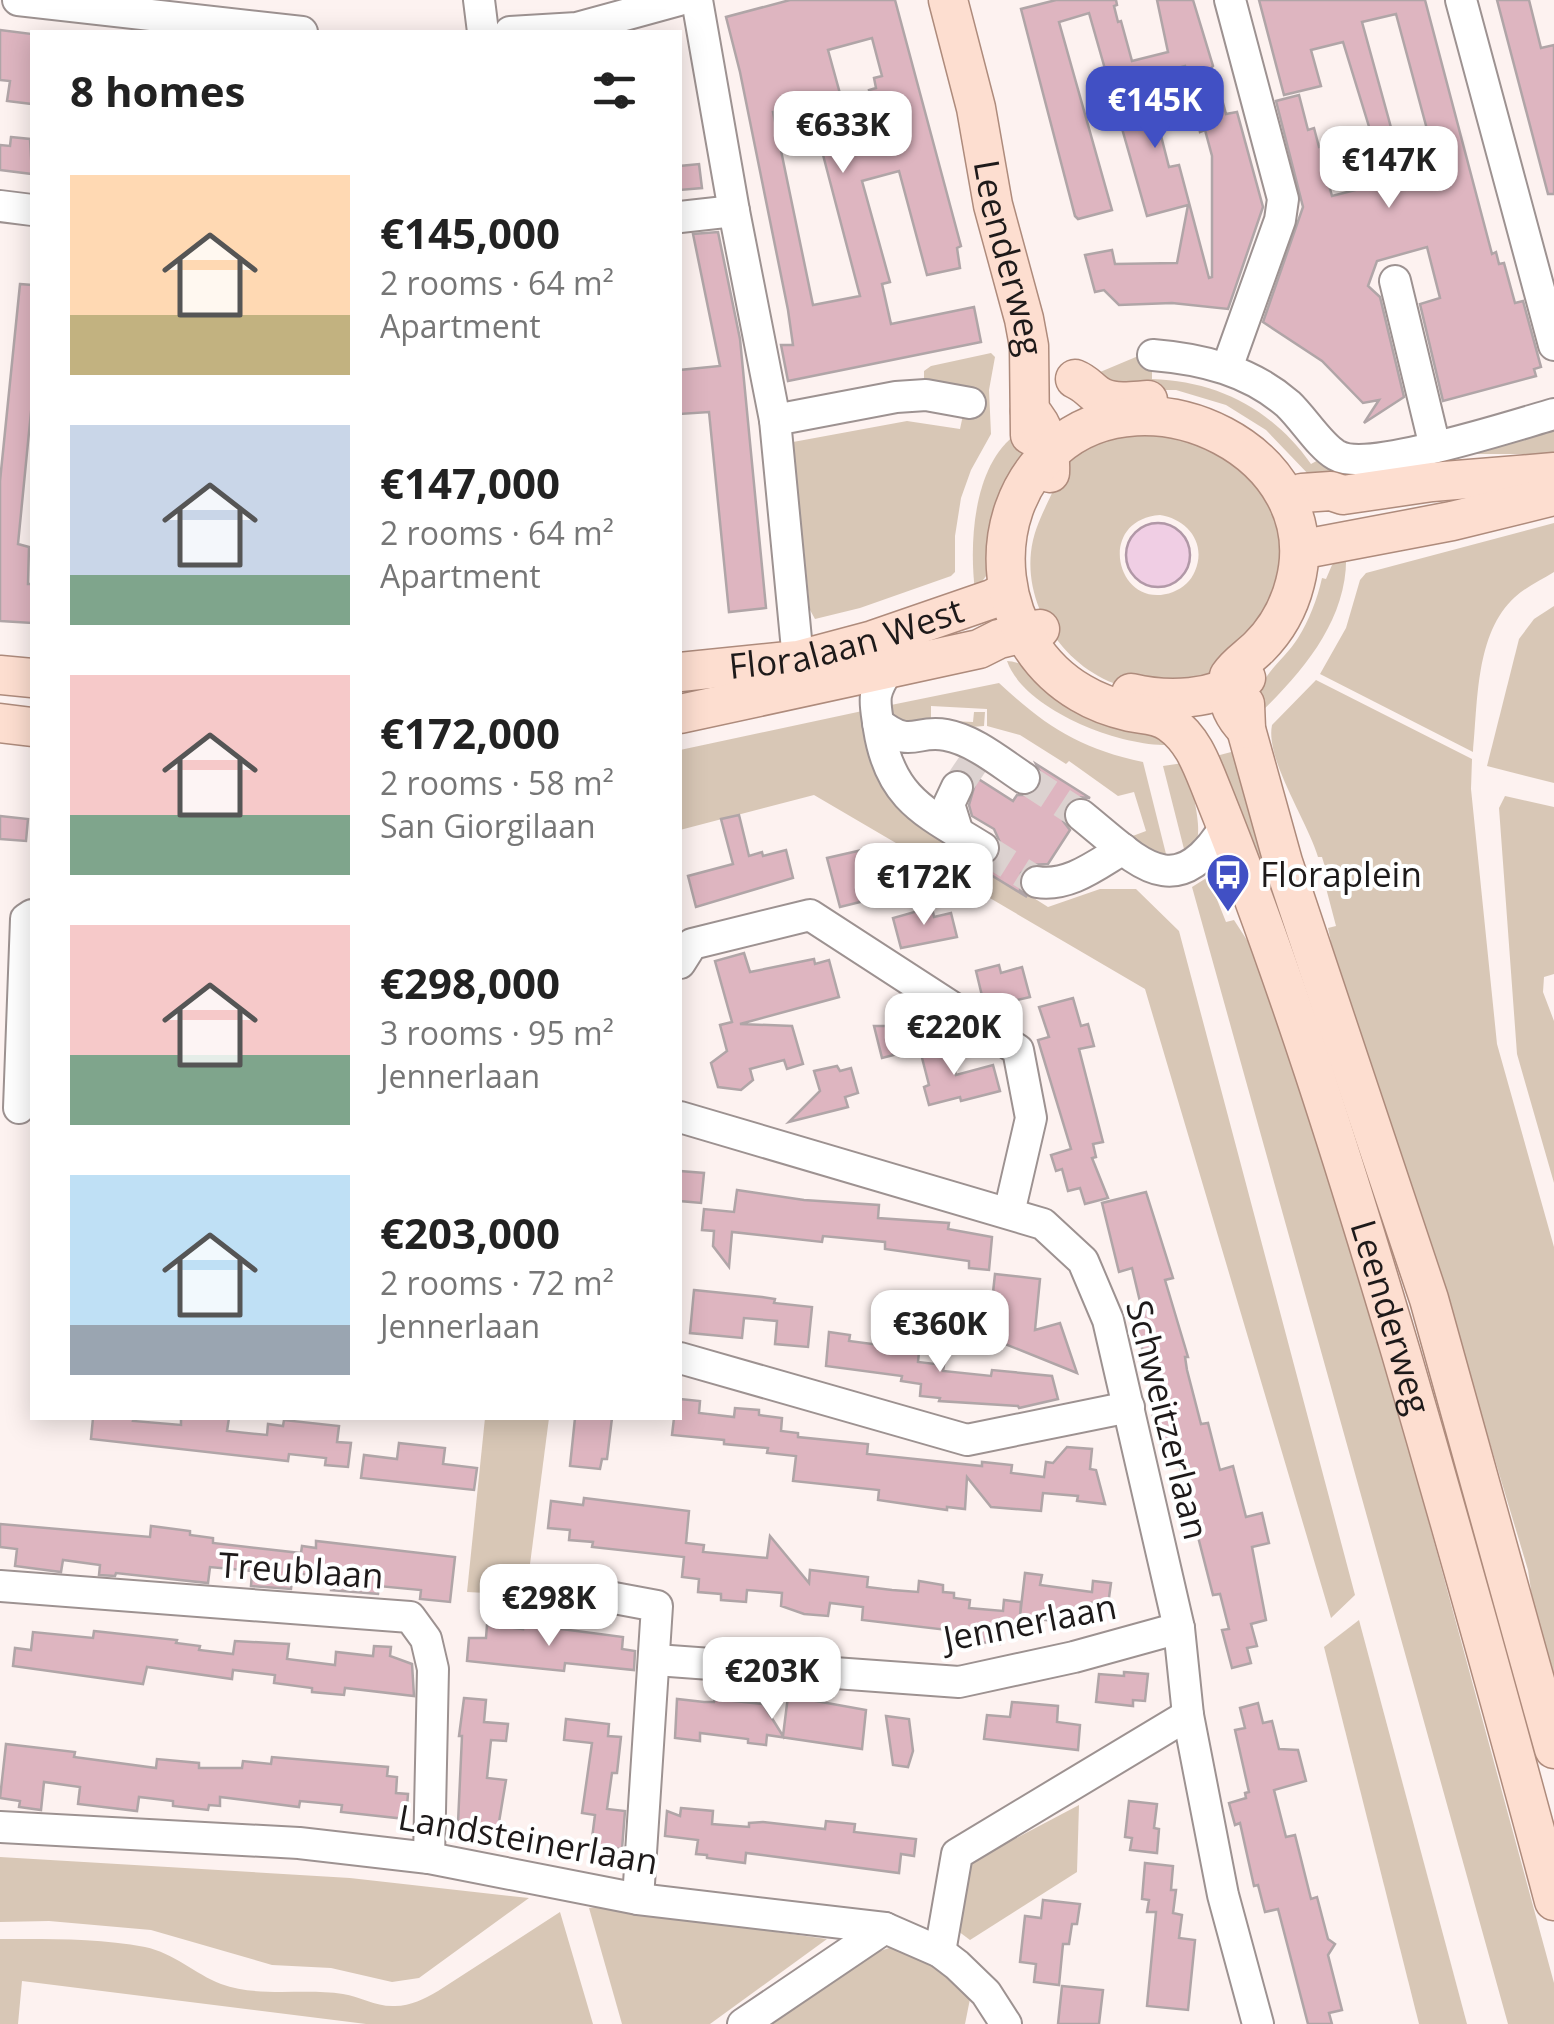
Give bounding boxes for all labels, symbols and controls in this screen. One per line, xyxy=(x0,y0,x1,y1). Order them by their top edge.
text: 8 homes xyxy=(70,62,245,119)
icon: filters xyxy=(587,63,642,118)
pin: €145K xyxy=(1085,66,1225,151)
text: €145K xyxy=(1108,77,1202,120)
pin: €633K xyxy=(773,91,913,176)
text: €633K xyxy=(796,102,890,145)
pin: €147K xyxy=(1319,126,1459,211)
text: €147K xyxy=(1342,137,1436,180)
street label: Leenderweg xyxy=(964,156,1055,359)
text: €145,000 xyxy=(380,204,560,261)
icon: home xyxy=(150,215,270,335)
text: 2 rooms · 64 m² xyxy=(380,261,614,304)
text: Apartment xyxy=(380,304,541,347)
text: €147,000 xyxy=(380,454,560,511)
icon: home xyxy=(150,465,270,585)
text: 2 rooms · 64 m² xyxy=(380,511,614,554)
text: Apartment xyxy=(380,554,541,597)
street label: Floralaan West xyxy=(727,586,969,689)
text: €172,000 xyxy=(380,704,560,761)
icon: home xyxy=(150,715,270,835)
text: 2 rooms · 58 m² xyxy=(380,761,614,804)
text: San Giorgilaan xyxy=(380,804,596,847)
pin: €172K xyxy=(854,843,994,928)
place label: Floraplein xyxy=(1260,850,1422,897)
bus stop icon: Floraplein xyxy=(1205,852,1251,913)
text: €172K xyxy=(877,854,971,897)
text: €298,000 xyxy=(380,954,560,1011)
icon: home xyxy=(150,965,270,1085)
pin: €220K xyxy=(884,993,1024,1078)
text: €220K xyxy=(907,1004,1001,1047)
text: 3 rooms · 95 m² xyxy=(380,1011,614,1054)
text: Jennerlaan xyxy=(380,1054,540,1097)
text: €203,000 xyxy=(380,1204,560,1261)
street label: Leenderweg xyxy=(1340,1214,1442,1419)
icon: home xyxy=(150,1215,270,1335)
text: 2 rooms · 72 m² xyxy=(380,1261,614,1304)
pin: €360K xyxy=(870,1290,1010,1375)
street label: Schweitzerlaan xyxy=(1116,1295,1221,1544)
text: €360K xyxy=(893,1301,987,1344)
text: Jennerlaan xyxy=(380,1304,540,1347)
street label: Treublaan xyxy=(217,1540,385,1599)
pin: €298K xyxy=(479,1564,619,1649)
text: €298K xyxy=(502,1575,596,1618)
street label: Jennerlaan xyxy=(936,1582,1120,1662)
pin: €203K xyxy=(702,1637,842,1722)
text: €203K xyxy=(725,1648,819,1691)
street label: Landsteinerlaan xyxy=(395,1793,662,1884)

